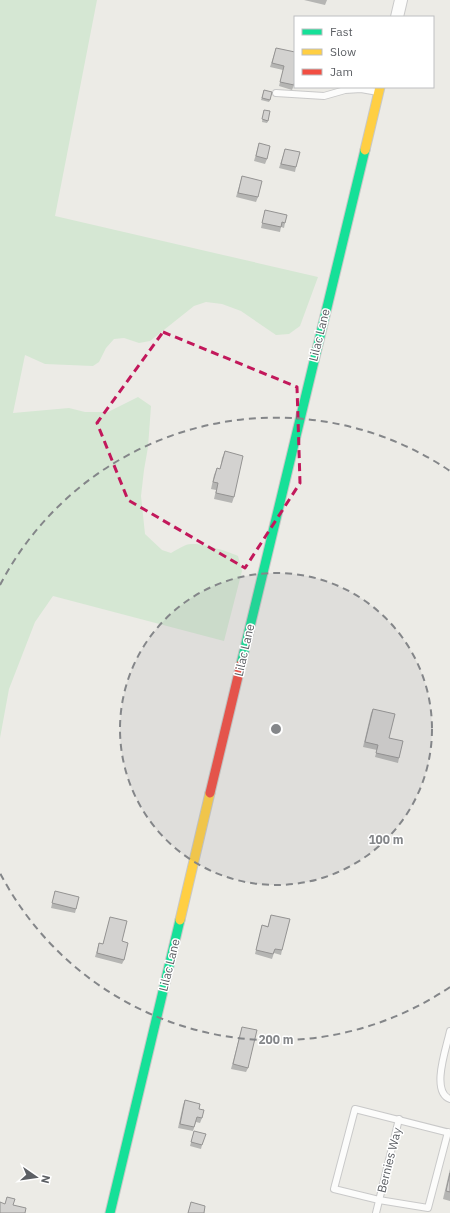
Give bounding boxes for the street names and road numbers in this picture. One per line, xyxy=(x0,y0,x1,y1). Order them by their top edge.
street label: Lilac Lane xyxy=(305,307,333,363)
street label: Lilac Lane xyxy=(231,622,257,678)
street label: Lilac Lane xyxy=(155,937,183,993)
street label: Bernies Way xyxy=(374,1126,404,1194)

